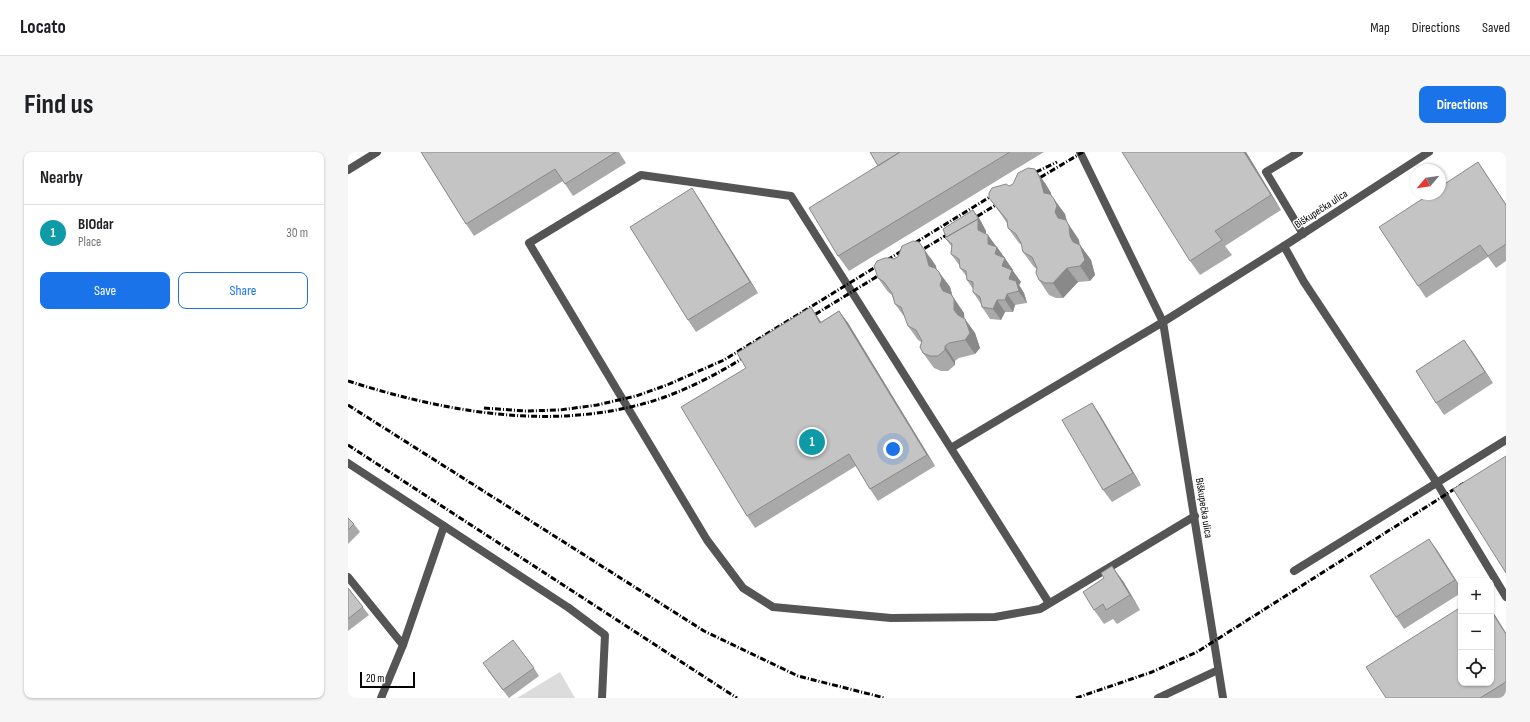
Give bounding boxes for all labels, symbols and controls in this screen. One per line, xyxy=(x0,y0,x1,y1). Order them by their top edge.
text: Locato xyxy=(20,16,66,39)
text: Map xyxy=(1370,19,1390,36)
text: Directions xyxy=(1412,19,1460,36)
text: Saved xyxy=(1482,19,1510,36)
button: Directions xyxy=(1419,86,1506,123)
text: Find us xyxy=(24,88,93,121)
north arrow xyxy=(1410,164,1446,200)
text: Nearby xyxy=(40,168,83,188)
street label: Biškupečka ulica xyxy=(1292,187,1350,231)
text: BIOdar xyxy=(78,215,114,234)
text: 1 xyxy=(50,225,56,241)
text: 30 m xyxy=(286,225,308,241)
text: Place xyxy=(78,234,101,250)
button: Save xyxy=(40,272,170,309)
button: Share xyxy=(178,272,308,309)
pin: 1 xyxy=(799,427,825,457)
your location xyxy=(883,439,903,459)
street label: Biškupečka ulica xyxy=(1193,477,1215,539)
map controls xyxy=(1458,578,1494,686)
button: + xyxy=(1458,578,1494,614)
button: − xyxy=(1458,614,1494,650)
button: locate xyxy=(1458,650,1494,686)
scale bar xyxy=(360,670,415,689)
text: 20 m xyxy=(366,672,384,685)

